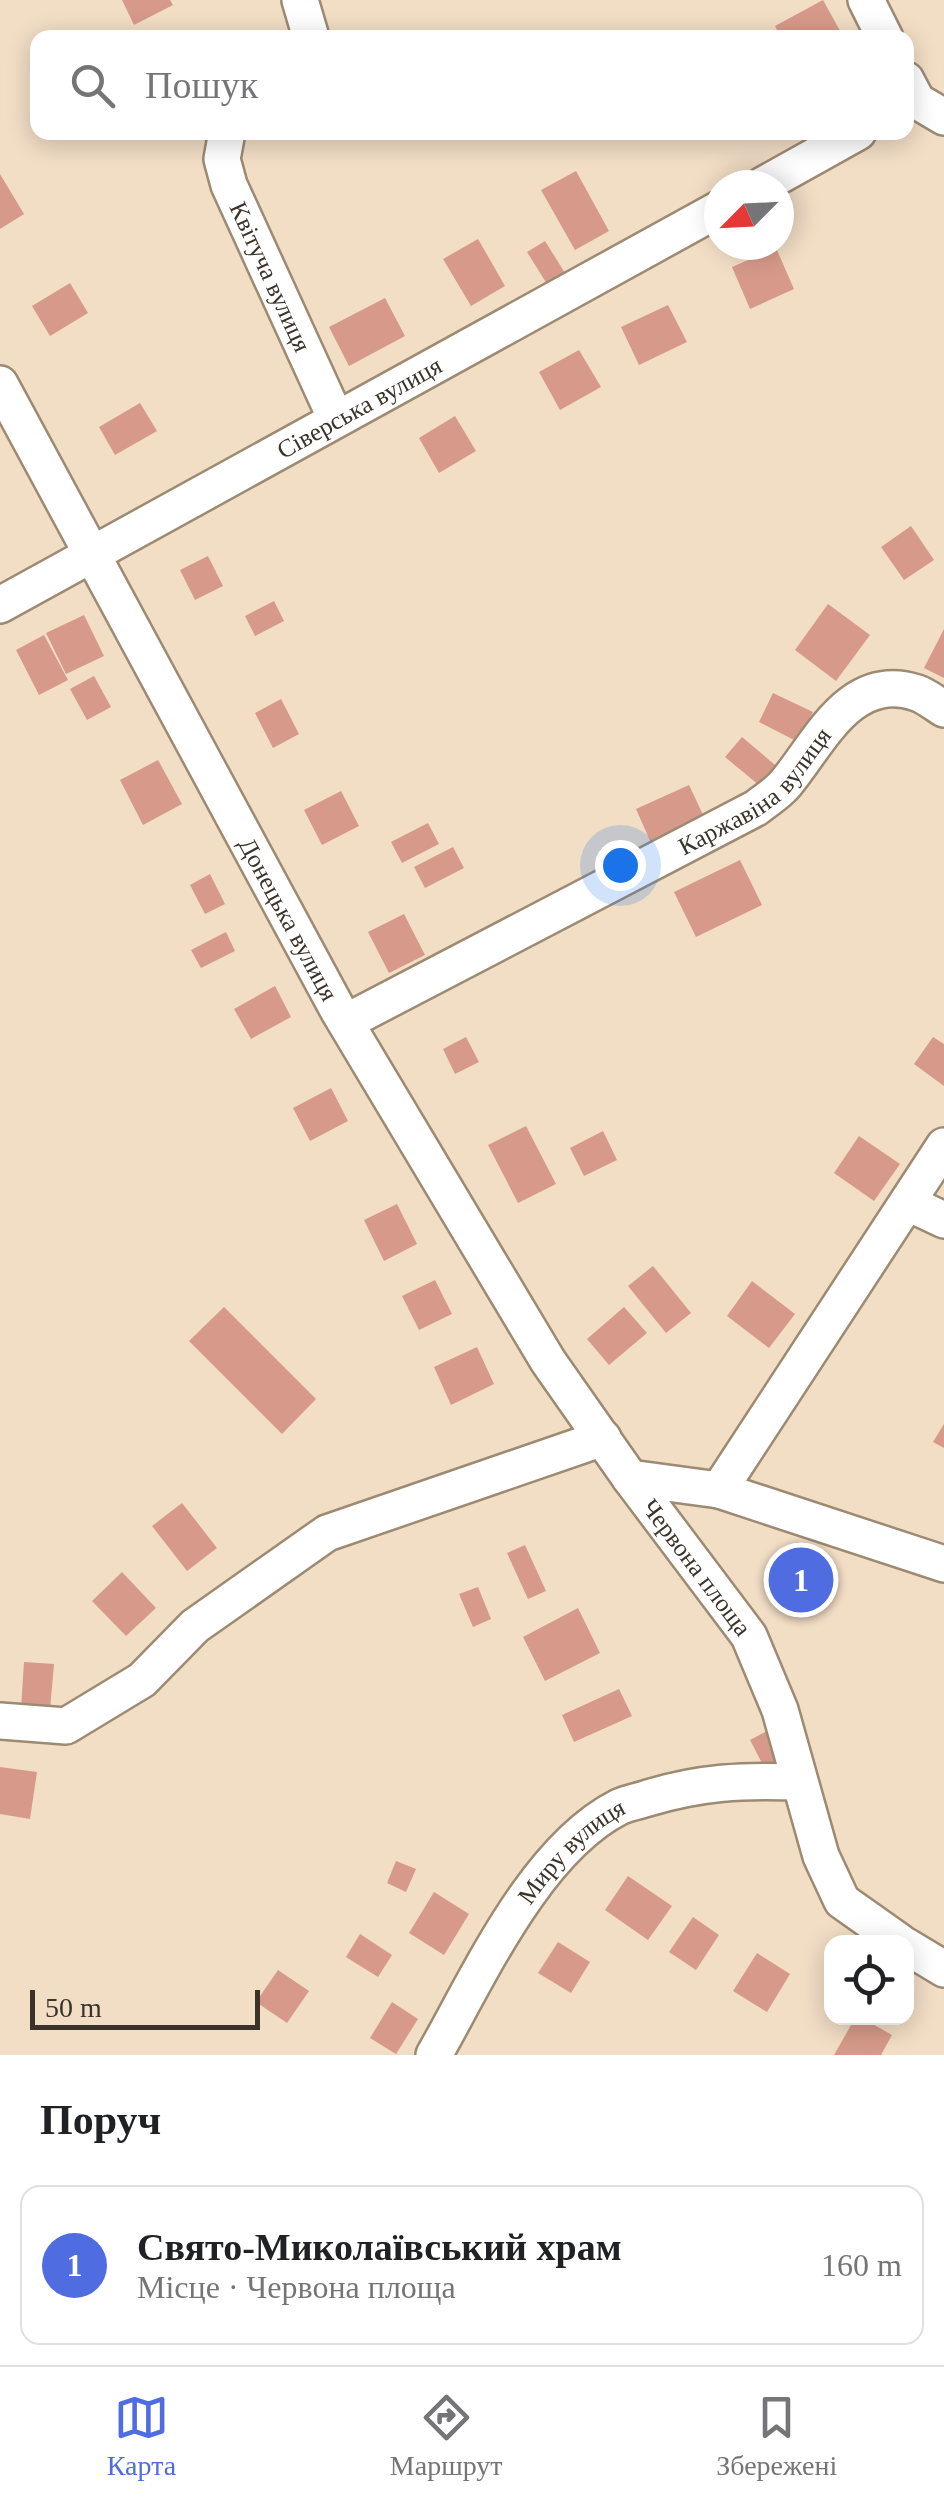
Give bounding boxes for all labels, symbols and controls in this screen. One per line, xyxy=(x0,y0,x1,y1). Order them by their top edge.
search box xyxy=(30,30,914,140)
icon: search xyxy=(65,58,120,113)
text: Пошук xyxy=(145,64,258,106)
north arrow xyxy=(704,170,794,260)
street label: Квітуча вулиця xyxy=(225,197,317,356)
street label: Сіверська вулиця xyxy=(272,351,447,463)
street label: Каржавіна вулиця xyxy=(674,721,836,860)
street label: Донецька вулиця xyxy=(234,833,344,1006)
your location xyxy=(595,840,646,891)
street label: Червона площа xyxy=(637,1494,757,1641)
pin: 1 xyxy=(768,1542,834,1618)
street label: Миру вулиця xyxy=(512,1793,629,1909)
map controls xyxy=(824,1935,914,2025)
button: locate xyxy=(824,1935,914,2025)
scale bar xyxy=(30,1985,260,2030)
text: 50 m xyxy=(45,1992,102,2023)
text: Поруч xyxy=(40,2097,161,2143)
text: Свято-Миколаївський храм xyxy=(137,2226,622,2268)
text: 1 xyxy=(67,2247,83,2283)
text: 160 m xyxy=(821,2247,902,2283)
text: Місце · Червона площа xyxy=(137,2269,456,2305)
tab: Карта xyxy=(107,2390,176,2482)
tab: Маршрут xyxy=(390,2390,503,2482)
tab: Збережені xyxy=(716,2390,837,2482)

